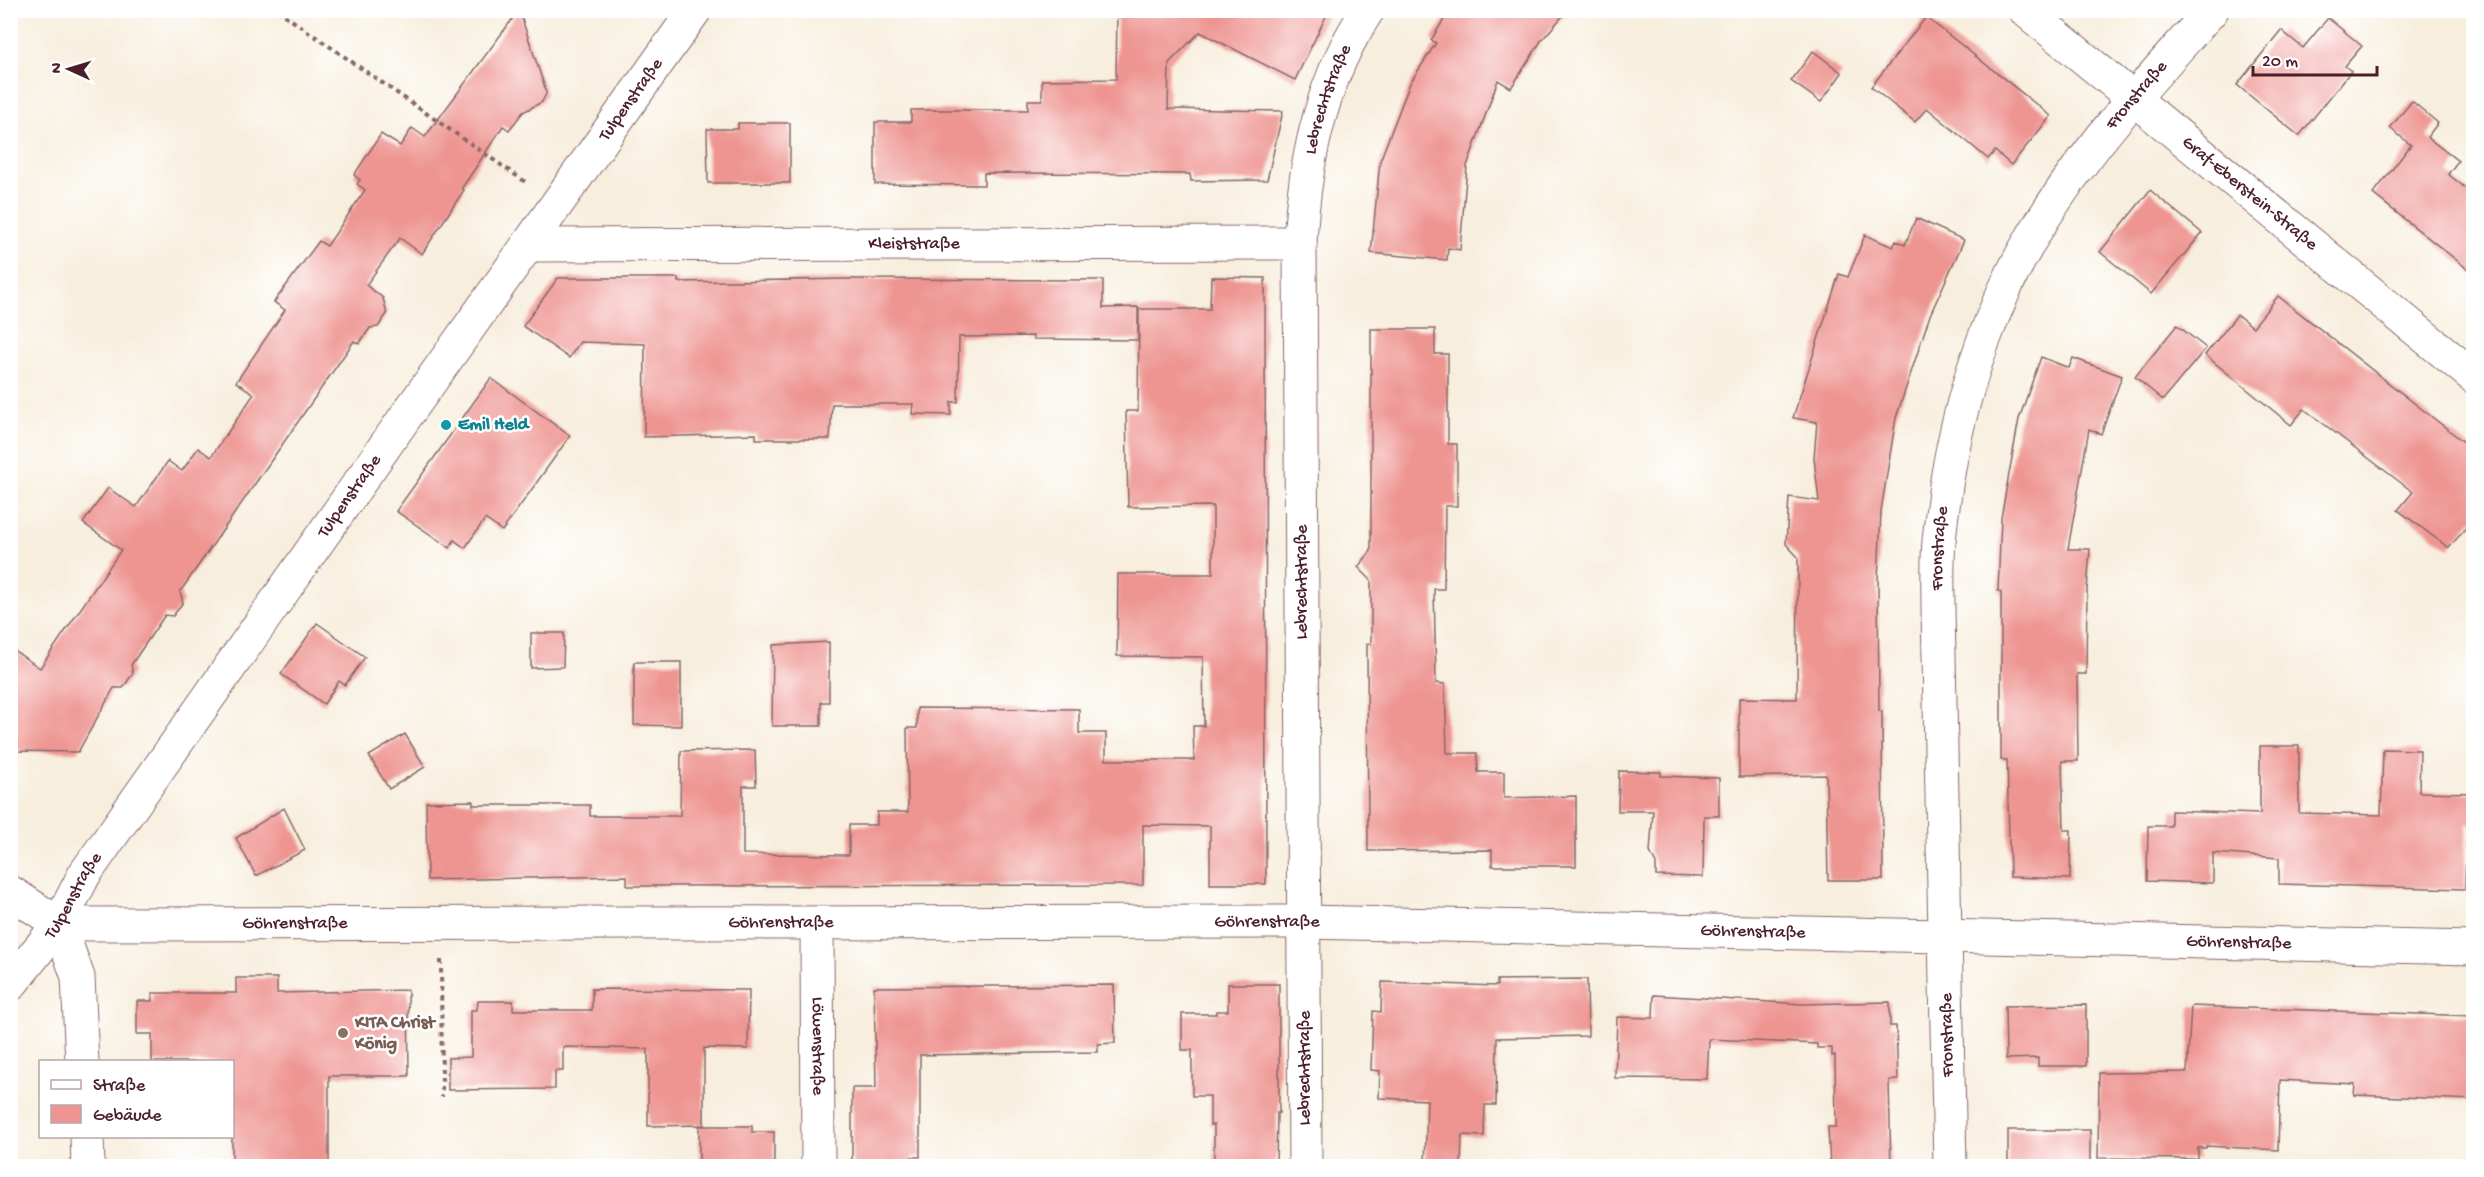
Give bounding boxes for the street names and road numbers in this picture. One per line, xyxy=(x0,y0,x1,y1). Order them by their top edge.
street label: Lebrechtstraße xyxy=(1300,40,1357,156)
street label: Tulpenstraße xyxy=(594,54,668,146)
street label: Fronstraße xyxy=(2101,56,2173,135)
street label: Graf-Eberstein-Straße xyxy=(2177,132,2322,256)
street label: Kleiststraße xyxy=(868,233,961,255)
street label: Tulpenstraße xyxy=(313,450,387,543)
street label: Fronstraße xyxy=(1927,504,1953,591)
street label: Lebrechtstraße xyxy=(1292,524,1313,639)
street label: Tulpenstraße xyxy=(40,848,107,944)
street label: Göhrenstraße xyxy=(1214,911,1321,933)
street label: Göhrenstraße xyxy=(728,912,834,933)
street label: Göhrenstraße xyxy=(242,913,348,934)
street label: Göhrenstraße xyxy=(1700,920,1806,944)
street label: Göhrenstraße xyxy=(2186,931,2292,954)
street label: Fronstraße xyxy=(1937,992,1959,1078)
street label: Löwenstraße xyxy=(807,997,828,1096)
street label: Lebrechtstraße xyxy=(1295,1010,1316,1125)

